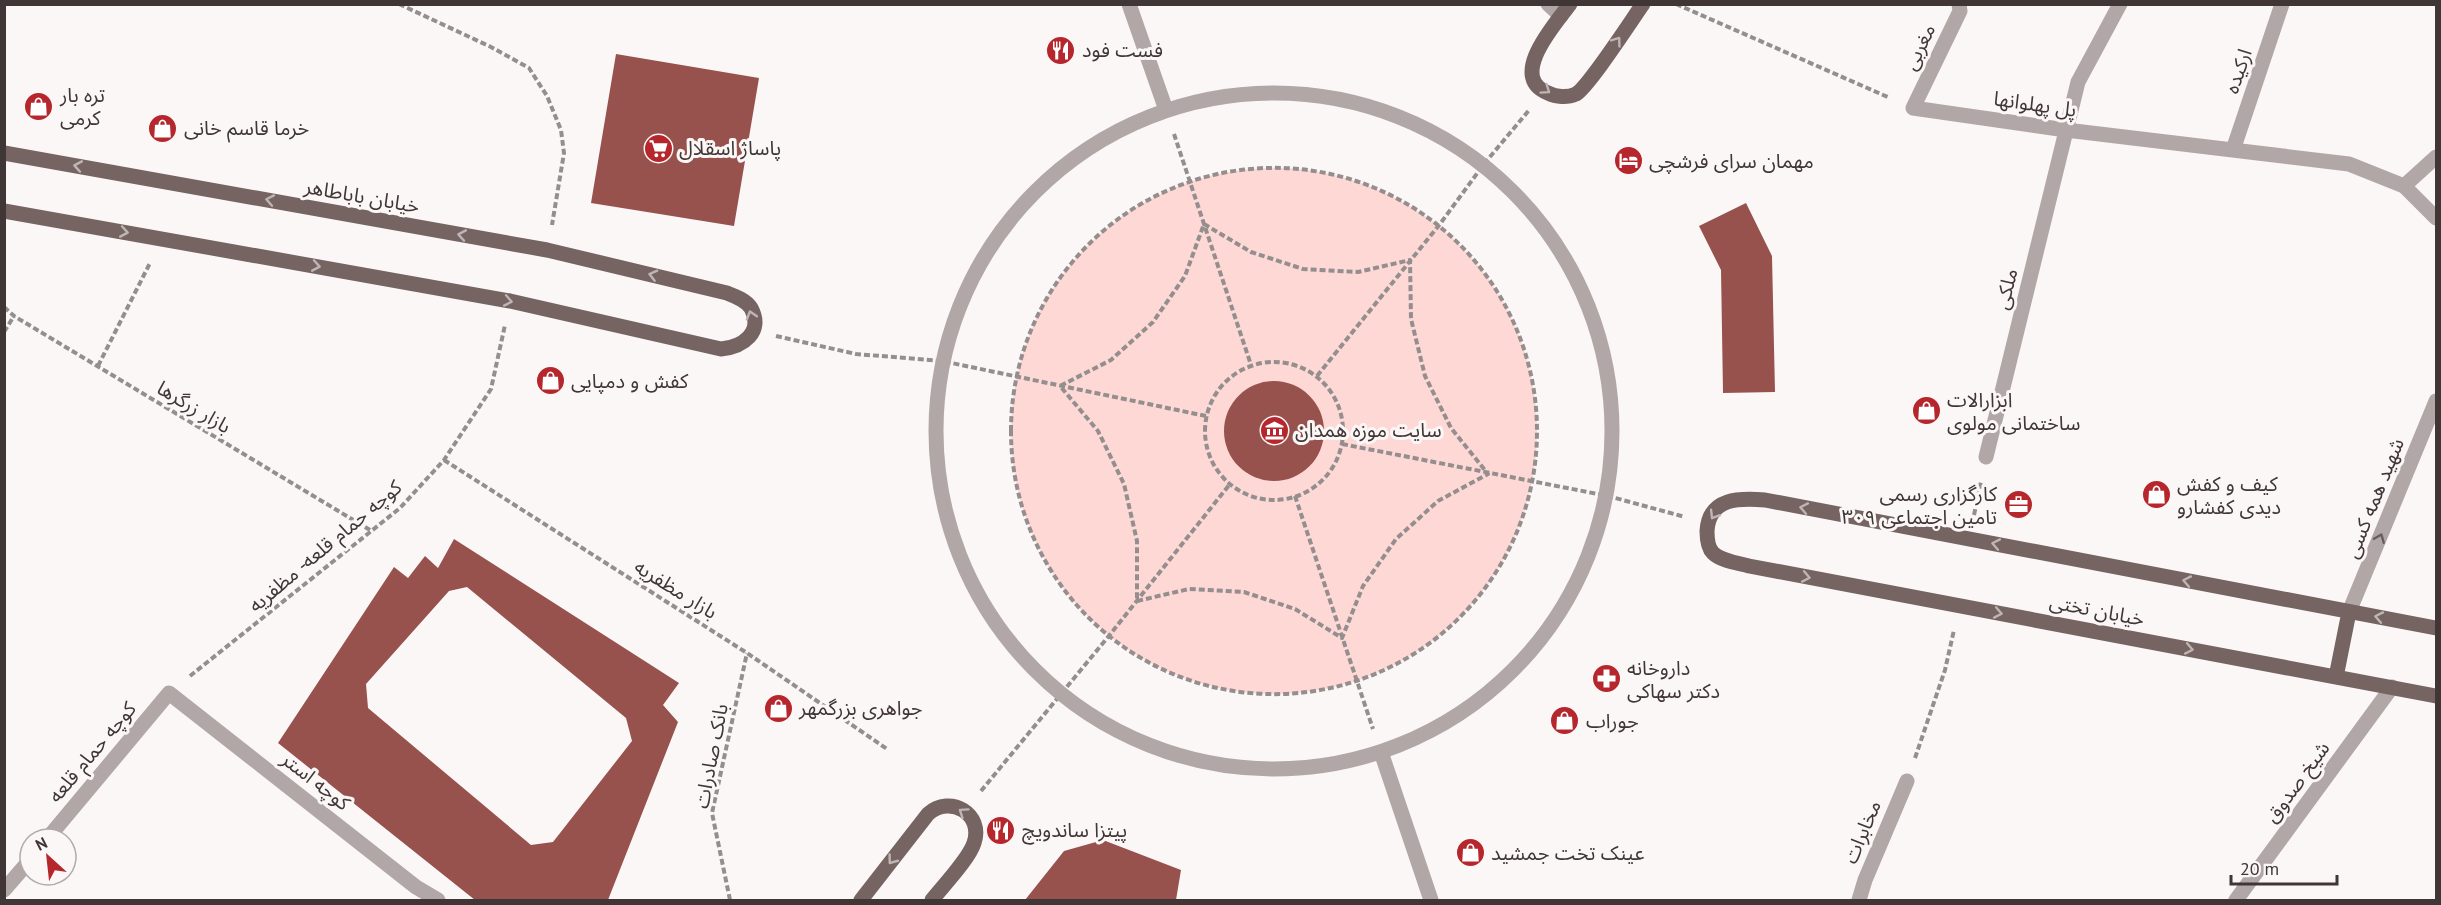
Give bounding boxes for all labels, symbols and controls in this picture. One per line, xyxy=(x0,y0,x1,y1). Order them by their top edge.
street label: مغربی xyxy=(1897,20,1941,74)
restaurant icon: فست فود xyxy=(1045,34,1077,66)
place label: فست فود xyxy=(1082,37,1163,63)
one-way arrow xyxy=(1609,37,1620,48)
street label: ارکیده xyxy=(2218,45,2258,97)
place label: تره بار کرمی xyxy=(59,82,105,131)
one-way arrow xyxy=(1539,83,1550,94)
street label: پل پهلوانها xyxy=(1992,85,2078,123)
shop icon: تره بار کرمی xyxy=(23,90,55,122)
shop icon: خرما قاسم خانی xyxy=(147,112,179,144)
place label: خرما قاسم خانی xyxy=(184,115,309,143)
supermarket icon: پاساژ اسقلال xyxy=(642,132,674,164)
place label: پاساژ اسقلال xyxy=(679,135,781,161)
hotel icon: مهمان سرای فرشچی xyxy=(1612,145,1644,177)
place label: مهمان سرای فرشچی xyxy=(1649,148,1814,174)
one-way arrow xyxy=(73,160,83,173)
street label: خیابان باباطاهر xyxy=(301,173,422,219)
one-way arrow xyxy=(265,195,275,207)
one-way arrow xyxy=(119,225,129,238)
one-way arrow xyxy=(457,229,467,242)
one-way arrow xyxy=(311,259,321,272)
street label: ملکی xyxy=(1988,266,2024,312)
one-way arrow xyxy=(648,270,658,283)
one-way arrow xyxy=(503,294,513,307)
one-way arrow xyxy=(746,310,758,321)
shop icon: کفش و دمپایی xyxy=(534,365,566,397)
place label: کفش و دمپایی xyxy=(571,368,689,394)
street label: بازار زرگرها xyxy=(152,375,236,439)
place label: ابزارالات ساختمانی مولوی xyxy=(1947,387,2080,436)
shop icon: ابزارالات ساختمانی مولوی xyxy=(1910,395,1942,427)
museum icon: سایت موزه همدان xyxy=(1258,414,1290,446)
place label: سایت موزه همدان xyxy=(1295,417,1442,443)
street label: شهید همه کسی xyxy=(2338,434,2410,562)
place label: کیف و کفش دیدی کفشارو xyxy=(2177,471,2281,520)
street label: کوچه حمام قلعه- مظفریه xyxy=(243,474,409,619)
shop icon: کیف و کفش دیدی کفشارو xyxy=(2140,479,2172,511)
place label: کارگزاری رسمی ۳۰۹ تامین اجتماعی xyxy=(1841,481,1998,530)
office icon: کارگزاری رسمی ۳۰۹ تامین اجتماعی xyxy=(2002,489,2034,521)
one-way arrow xyxy=(1800,502,1810,515)
one-way arrow xyxy=(1710,509,1721,520)
one-way arrow xyxy=(2373,534,2385,545)
one-way arrow xyxy=(1991,539,2001,551)
street label: بازار مظفریه xyxy=(630,553,722,625)
one-way arrow xyxy=(1801,570,1811,583)
one-way arrow xyxy=(2183,575,2193,588)
street label: خیابان تختی xyxy=(2047,588,2147,632)
one-way arrow xyxy=(1992,606,2002,619)
one-way arrow xyxy=(2374,611,2384,624)
one-way arrow xyxy=(2184,642,2194,655)
place label: داروخانه دکتر سهاکی xyxy=(1627,655,1720,704)
pharmacy icon: داروخانه دکتر سهاکی xyxy=(1590,663,1622,695)
shop icon: جواهری بزرگمهر xyxy=(762,692,794,724)
place label: جواهری بزرگمهر xyxy=(798,695,923,721)
street label: کوچه حمام قلعه xyxy=(42,696,144,809)
street label: بانک صادرات xyxy=(688,701,734,811)
shop icon: جوراب xyxy=(1549,705,1581,737)
place label: جوراب xyxy=(1586,708,1639,734)
street label: شیخ صدوق xyxy=(2259,736,2337,829)
street label: کوچه استر xyxy=(276,745,356,816)
street label: مخابرات xyxy=(1837,796,1887,868)
one-way arrow xyxy=(959,808,970,819)
restaurant icon: پیتزا ساندویچ xyxy=(985,814,1017,846)
place label: پیتزا ساندویچ xyxy=(1022,817,1127,845)
north arrow xyxy=(18,827,78,887)
text: N xyxy=(32,832,50,855)
shop icon: عینک تخت جمشید xyxy=(1454,837,1486,869)
place label: عینک تخت جمشید xyxy=(1491,840,1645,866)
scale bar xyxy=(2231,848,2338,886)
one-way arrow xyxy=(889,853,900,864)
text: 20 m xyxy=(2240,857,2279,880)

